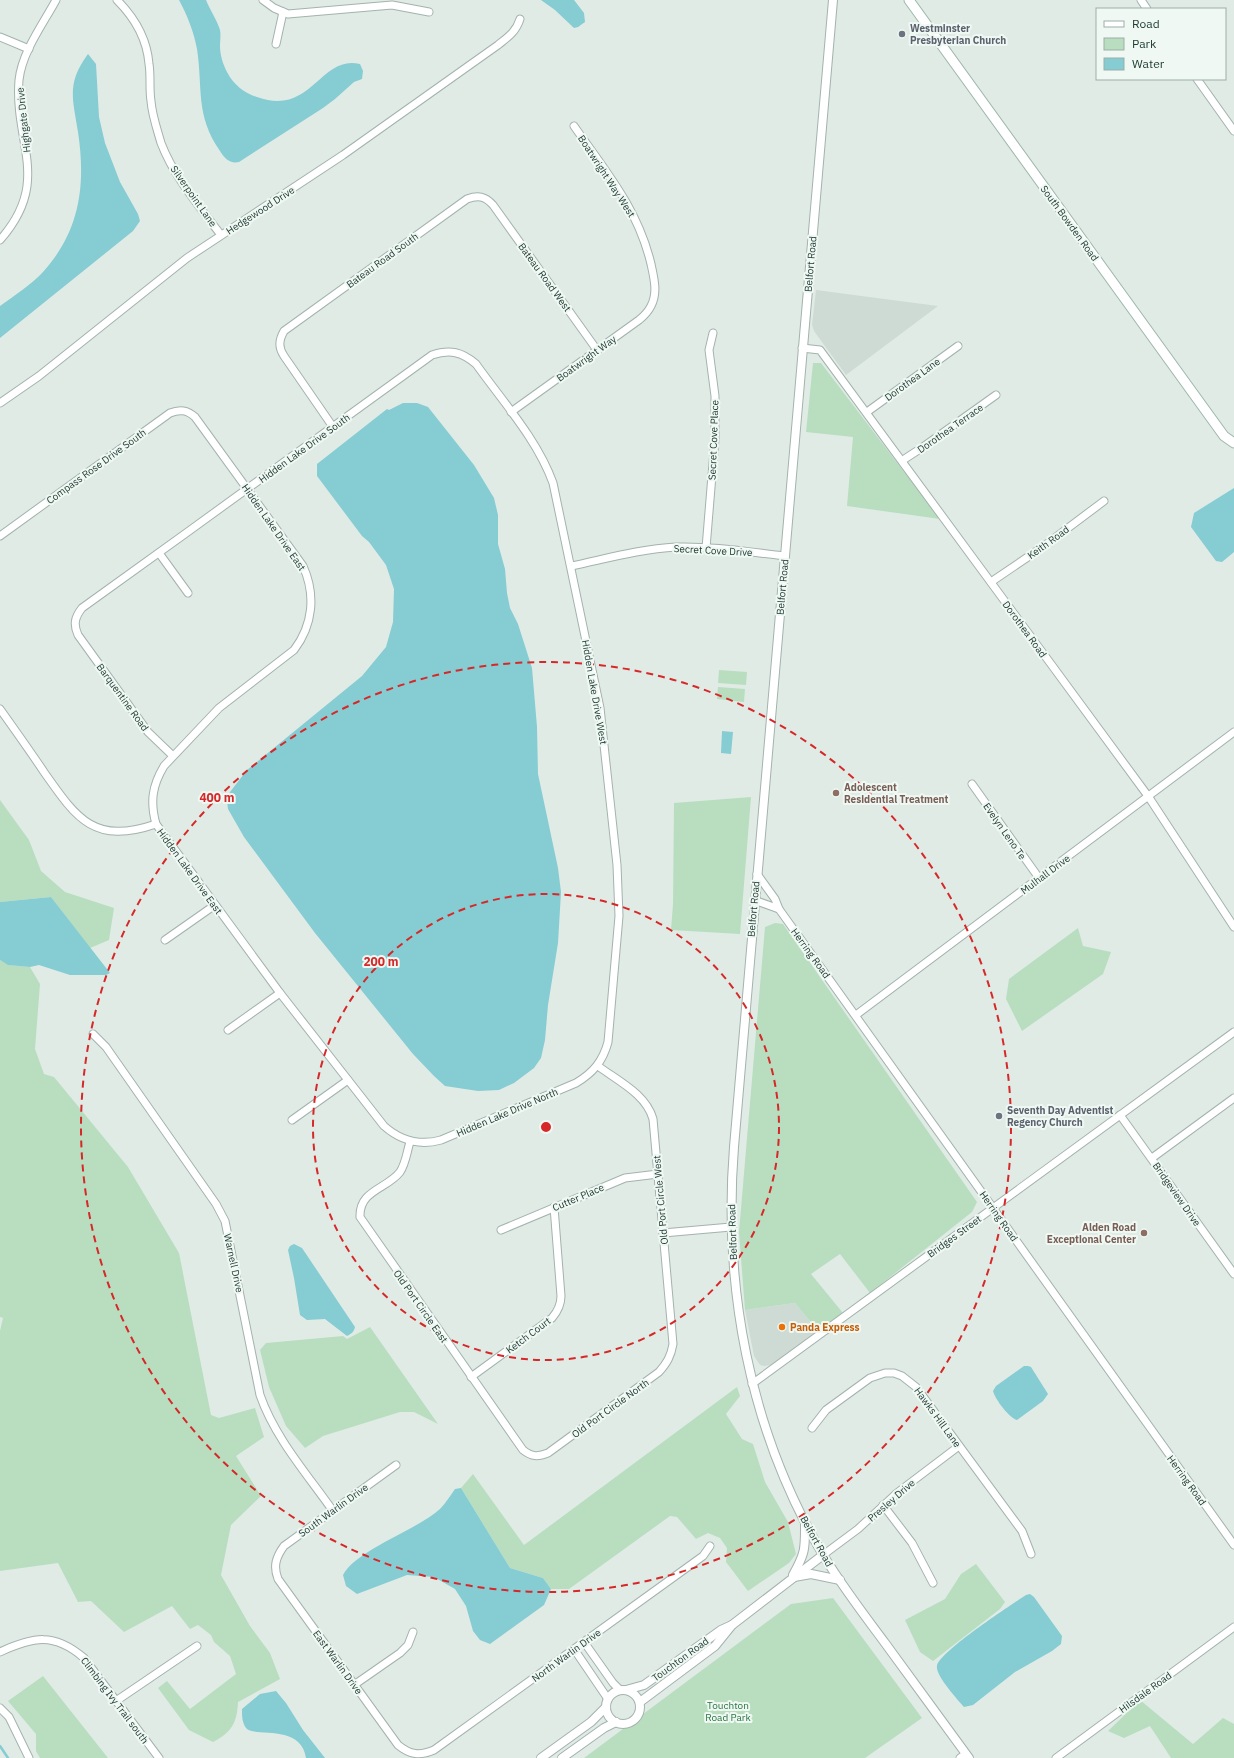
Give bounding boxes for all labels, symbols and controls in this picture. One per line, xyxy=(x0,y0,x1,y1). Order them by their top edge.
legend xyxy=(1096,8,1226,80)
text: Road xyxy=(1132,16,1160,31)
place label: Westminster Presbyterian Church xyxy=(910,22,1006,47)
marker: Westminster Presbyterian Church xyxy=(897,29,907,39)
text: Park xyxy=(1132,36,1157,51)
text: Water xyxy=(1132,56,1165,71)
street label: Highgate Drive xyxy=(14,86,33,153)
street label: Boatwright Way West xyxy=(575,133,638,220)
street label: Silverpoint Lane xyxy=(168,163,220,230)
street label: Hedgewood Drive xyxy=(224,183,297,237)
street label: South Bowden Road xyxy=(1038,183,1102,264)
street label: Bateau Road South xyxy=(344,230,421,291)
street label: Belfort Road xyxy=(802,236,819,293)
street label: Bateau Road West xyxy=(515,240,574,315)
street label: Boatwright Way xyxy=(554,332,619,384)
street label: Dorothea Lane xyxy=(882,355,943,404)
street label: Secret Cove Place xyxy=(706,399,721,480)
street label: Dorothea Terrace xyxy=(915,401,986,456)
street label: Hidden Lake Drive South xyxy=(256,411,353,486)
street label: Compass Rose Drive South xyxy=(44,426,149,507)
street label: Hidden Lake Drive East xyxy=(239,481,309,574)
street label: Keith Road xyxy=(1025,523,1072,562)
street label: Secret Cove Drive xyxy=(673,542,753,559)
street label: Belfort Road xyxy=(774,559,791,616)
street label: Dorothea Road xyxy=(1000,598,1050,660)
street label: Hidden Lake Drive West xyxy=(579,639,610,746)
street label: Barquentine Road xyxy=(94,661,152,734)
place label: Adolescent Residential Treatment xyxy=(844,781,949,806)
marker: Adolescent Residential Treatment xyxy=(831,788,841,798)
text: 400 m xyxy=(199,790,235,805)
street label: Evelyn Leno Te xyxy=(980,800,1029,863)
street label: Hidden Lake Drive East xyxy=(154,826,225,917)
street label: Mulhall Drive xyxy=(1018,851,1073,897)
street label: Belfort Road xyxy=(745,881,762,938)
street label: Herring Road xyxy=(788,926,833,981)
text: 200 m xyxy=(363,954,399,969)
street label: Hidden Lake Drive North xyxy=(454,1085,560,1140)
place label: Seventh Day Adventist Regency Church xyxy=(1007,1104,1114,1129)
marker: Seventh Day Adventist Regency Church xyxy=(994,1111,1004,1121)
centre of rings xyxy=(539,1120,553,1134)
street label: Old Port Circle West xyxy=(650,1154,671,1245)
street label: Bridgeview Drive xyxy=(1150,1160,1204,1229)
street label: Cutter Place xyxy=(550,1181,606,1214)
street label: Herring Road xyxy=(976,1189,1021,1244)
street label: Belfort Road xyxy=(725,1204,740,1260)
street label: Bridges Street xyxy=(925,1212,984,1260)
place label: Alden Road Exceptional Center xyxy=(1047,1221,1136,1246)
marker: Alden Road Exceptional Center xyxy=(1139,1228,1149,1238)
street label: Warnell Drive xyxy=(221,1232,246,1294)
street label: Old Port Circle East xyxy=(390,1267,451,1346)
street label: Ketch Court xyxy=(503,1314,554,1356)
place label: Panda Express xyxy=(790,1321,860,1334)
marker: Panda Express xyxy=(777,1322,787,1332)
street label: Old Port Circle North xyxy=(569,1376,652,1441)
street label: Hawks Hill Lane xyxy=(911,1385,964,1450)
street label: Herring Road xyxy=(1164,1453,1209,1508)
street label: Presley Drive xyxy=(865,1476,918,1525)
street label: South Warlin Drive xyxy=(296,1480,371,1540)
street label: Belfort Road xyxy=(797,1514,836,1569)
street label: North Warlin Drive xyxy=(529,1626,604,1685)
street label: East Warlin Drive xyxy=(310,1628,366,1697)
street label: Touchton Road xyxy=(649,1634,711,1684)
street label: Climbing Ivy Trail south xyxy=(78,1654,151,1746)
street label: Hilsdale Road xyxy=(1116,1669,1174,1716)
park label: Touchton Road Park xyxy=(705,1699,752,1724)

